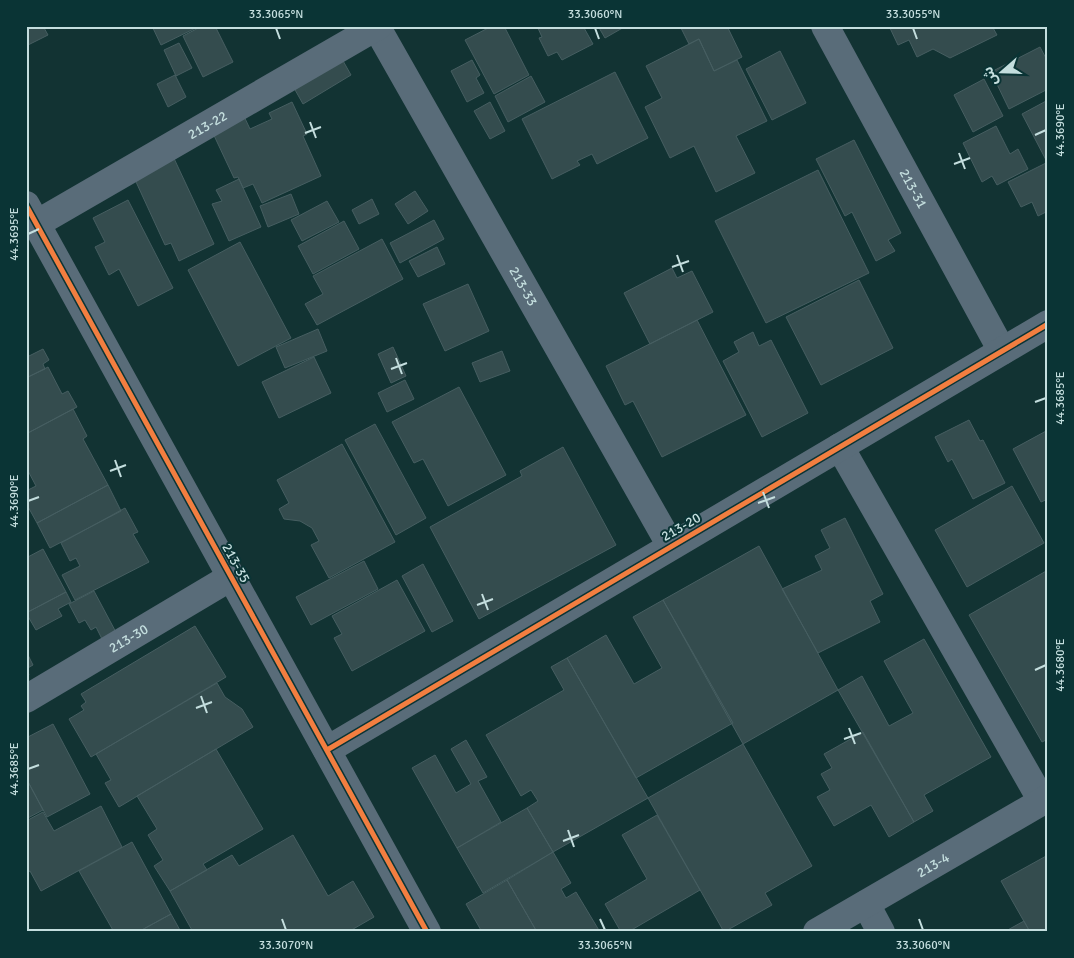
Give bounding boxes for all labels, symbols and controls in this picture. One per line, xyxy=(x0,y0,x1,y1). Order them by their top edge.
text: 33.3065°N xyxy=(249,7,303,22)
text: 33.3060°N xyxy=(568,7,622,22)
text: 33.3055°N xyxy=(886,7,940,22)
north arrow xyxy=(976,48,1026,98)
text: ش xyxy=(979,64,1002,88)
text: 44.3690°E xyxy=(1053,103,1068,157)
street label: 213-22 xyxy=(185,107,230,143)
street label: 213-31 xyxy=(896,166,931,211)
text: 44.3695°E xyxy=(7,207,22,261)
street label: 213-33 xyxy=(506,263,541,309)
text: 44.3685°E xyxy=(1053,371,1068,425)
text: 44.3690°E xyxy=(7,474,22,528)
street label: 213-20 xyxy=(658,509,704,545)
street label: 213-35 xyxy=(218,540,254,586)
street label: 213-30 xyxy=(106,620,151,656)
text: 44.3680°E xyxy=(1053,638,1068,692)
text: 44.3685°E xyxy=(7,742,22,796)
street label: 213-4 xyxy=(913,848,953,881)
text: 33.3070°N xyxy=(259,938,313,953)
text: 33.3065°N xyxy=(578,938,632,953)
text: 33.3060°N xyxy=(896,938,950,953)

